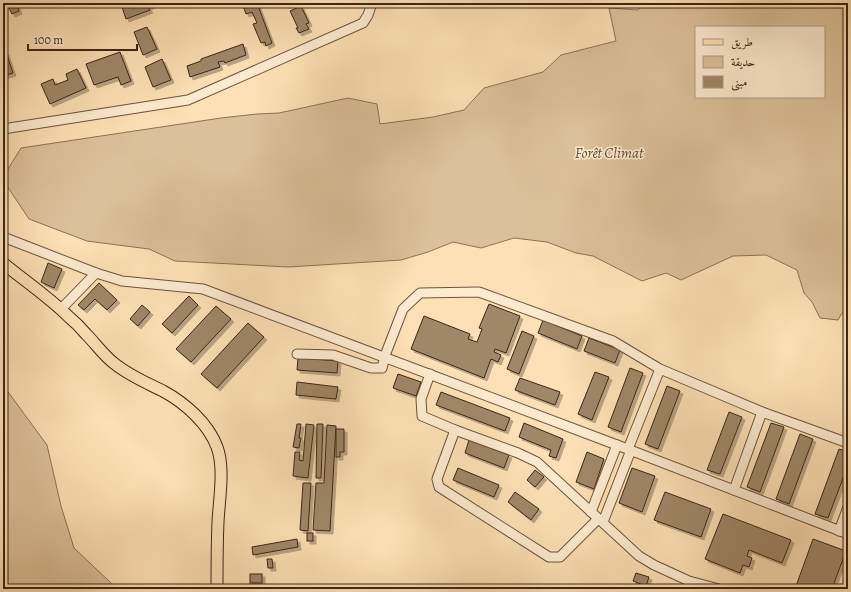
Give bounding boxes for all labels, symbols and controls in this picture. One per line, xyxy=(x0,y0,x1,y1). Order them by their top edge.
scale bar xyxy=(28,26,137,52)
legend xyxy=(695,26,825,98)
text: 100 m xyxy=(34,32,63,48)
text: طريق xyxy=(731,34,753,50)
text: حديقة xyxy=(731,54,755,70)
text: مبنى xyxy=(731,74,747,91)
park label: Forêt Climat xyxy=(575,143,644,163)

